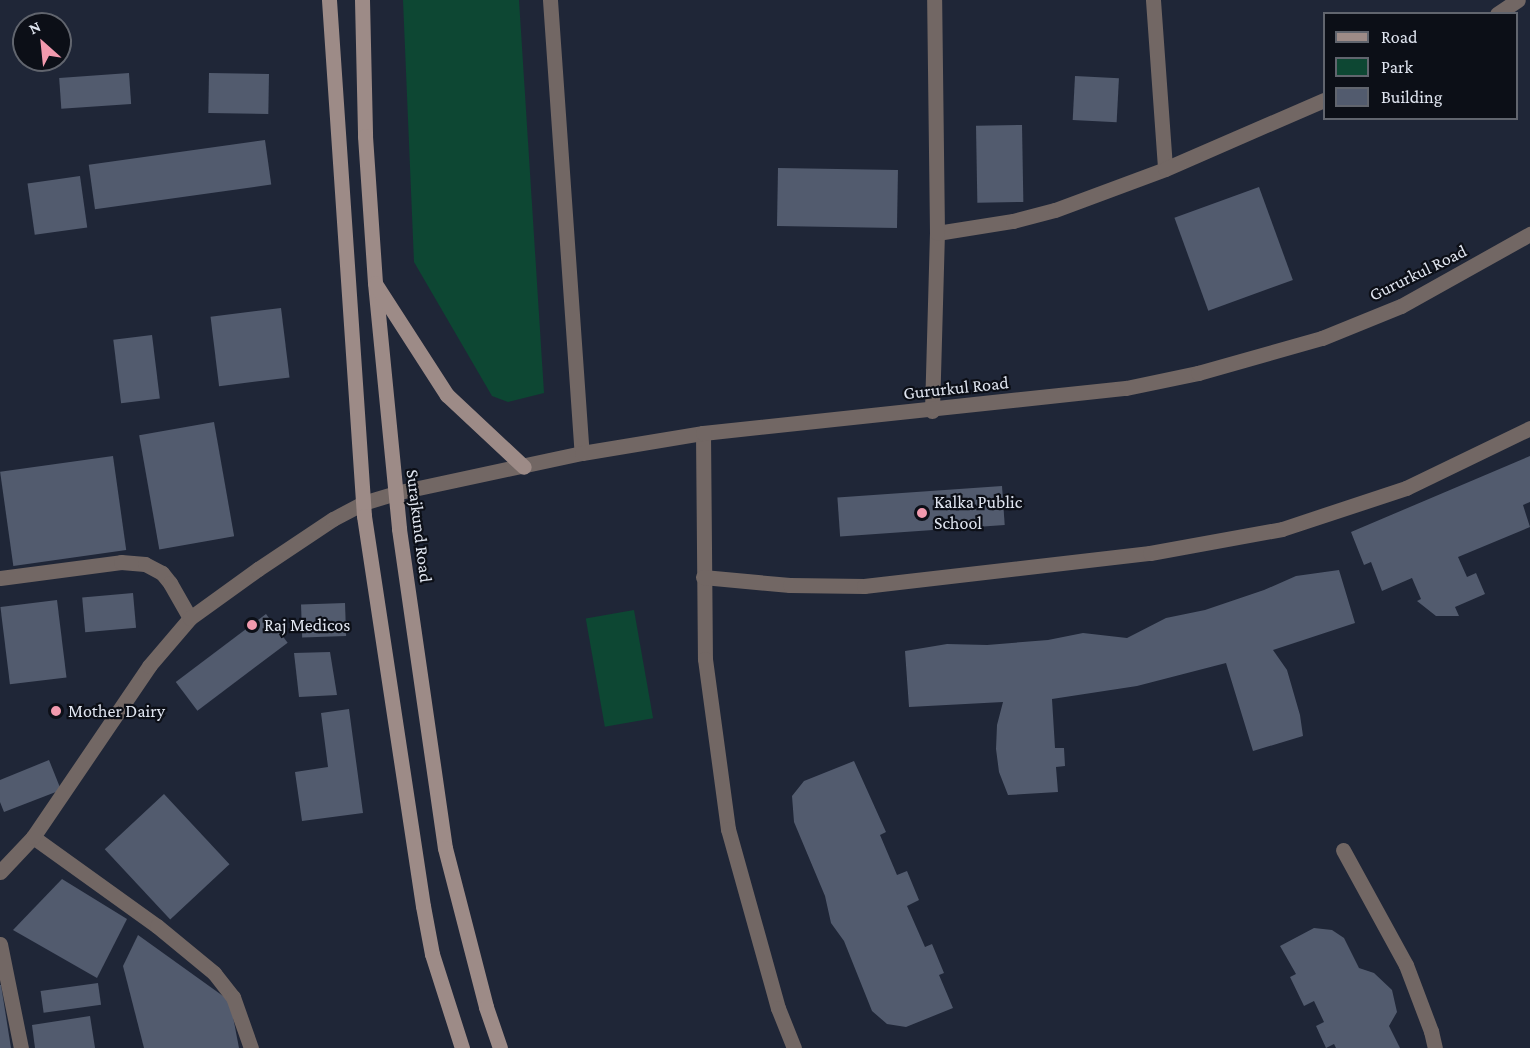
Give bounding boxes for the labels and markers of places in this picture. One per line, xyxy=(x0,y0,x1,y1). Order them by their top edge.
place label: Kalka Public School xyxy=(934,492,1022,534)
marker: Kalka Public School xyxy=(915,506,929,520)
place label: Raj Medicos xyxy=(264,614,350,636)
marker: Raj Medicos xyxy=(245,618,259,632)
place label: Mother Dairy xyxy=(68,700,165,722)
marker: Mother Dairy xyxy=(49,704,63,718)

